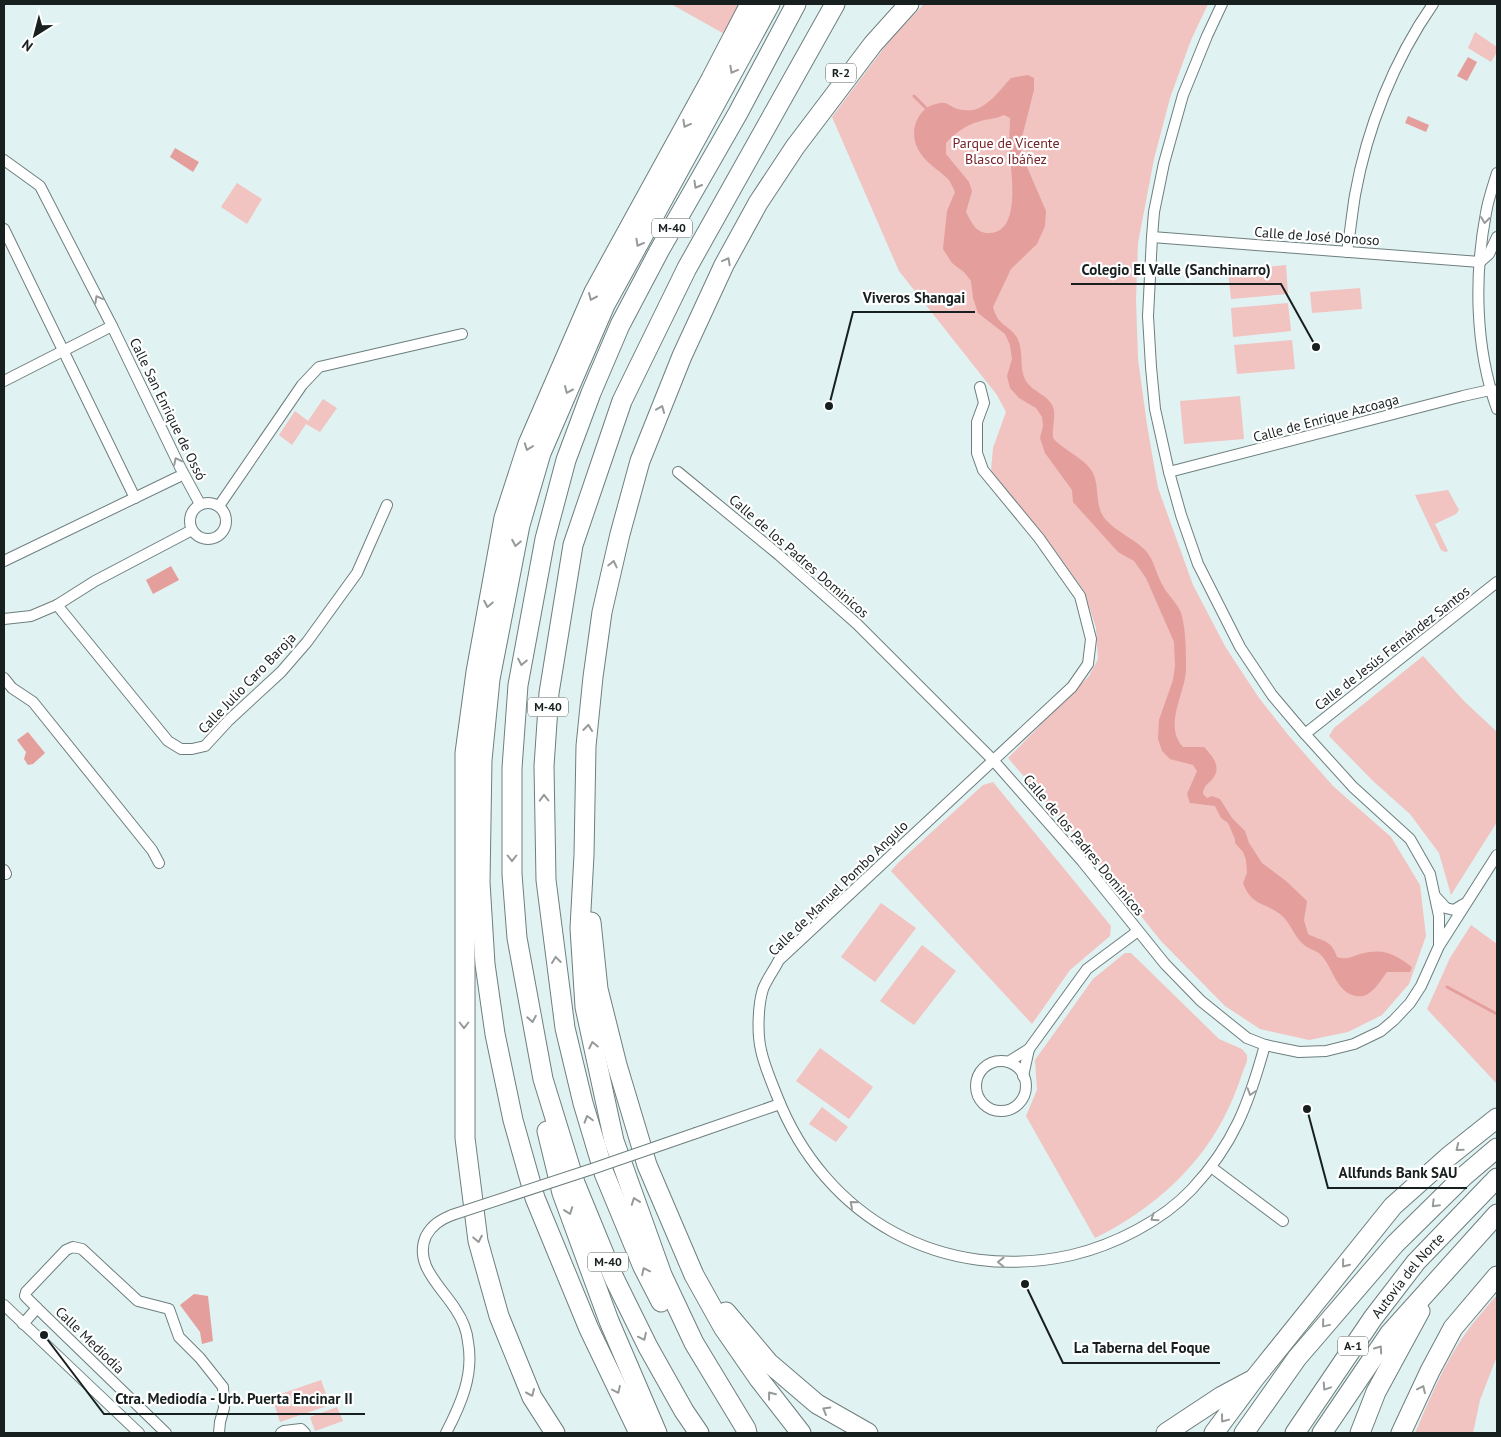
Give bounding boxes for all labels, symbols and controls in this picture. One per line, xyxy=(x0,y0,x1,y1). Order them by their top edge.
north arrow xyxy=(10,10,60,60)
text: N xyxy=(18,36,36,56)
road number: R-2 xyxy=(826,64,856,82)
one-way arrow xyxy=(729,65,739,74)
one-way arrow xyxy=(682,119,692,128)
park label: Parque de Vicente Blasco Ibáñez xyxy=(952,134,1060,168)
one-way arrow xyxy=(693,179,703,188)
one-way arrow xyxy=(1480,216,1491,224)
road number: M-40 xyxy=(652,218,692,238)
street label: Calle de José Donoso xyxy=(1254,223,1380,249)
one-way arrow xyxy=(635,238,645,247)
callout: Colegio El Valle (Sanchinarro) xyxy=(1071,254,1281,284)
one-way arrow xyxy=(721,257,731,266)
text: Colegio El Valle (Sanchinarro) xyxy=(1081,260,1271,279)
callout: Viveros Shangai xyxy=(853,282,975,312)
text: Viveros Shangai xyxy=(862,288,965,307)
one-way arrow xyxy=(587,292,598,301)
one-way arrow xyxy=(94,296,104,305)
street label: Calle San Enrique de Ossó xyxy=(126,335,210,483)
one-way arrow xyxy=(564,385,575,394)
street label: Calle de Enrique Azcoaga xyxy=(1251,390,1401,446)
one-way arrow xyxy=(654,405,665,414)
one-way arrow xyxy=(524,442,534,450)
one-way arrow xyxy=(173,457,184,466)
street label: Calle de los Padres Dominicos xyxy=(725,490,873,622)
one-way arrow xyxy=(512,539,522,548)
one-way arrow xyxy=(607,560,618,569)
street label: Calle de Jesús Fernández Santos xyxy=(1311,582,1473,714)
one-way arrow xyxy=(484,600,494,608)
street label: Calle Julio Caro Baroja xyxy=(194,629,300,737)
one-way arrow xyxy=(518,657,528,666)
road number: M-40 xyxy=(528,698,568,716)
one-way arrow xyxy=(582,723,593,731)
street label: Calle de los Padres Dominicos xyxy=(1020,771,1149,920)
one-way arrow xyxy=(539,794,550,802)
street label: Calle de Manuel Pombo Angulo xyxy=(764,816,912,960)
one-way arrow xyxy=(507,855,517,863)
one-way arrow xyxy=(551,956,562,964)
one-way arrow xyxy=(526,1015,537,1024)
one-way arrow xyxy=(459,1022,469,1029)
one-way arrow xyxy=(588,1040,599,1049)
one-way arrow xyxy=(1247,1087,1257,1096)
one-way arrow xyxy=(583,1115,593,1124)
one-way arrow xyxy=(1456,1143,1465,1151)
callout: Allfunds Bank SAU xyxy=(1328,1158,1467,1188)
text: Allfunds Bank SAU xyxy=(1339,1163,1457,1182)
one-way arrow xyxy=(631,1197,641,1206)
one-way arrow xyxy=(1432,1198,1441,1207)
one-way arrow xyxy=(850,1201,859,1210)
one-way arrow xyxy=(563,1206,573,1215)
one-way arrow xyxy=(1151,1212,1160,1222)
street label: Autovía del Norte xyxy=(1367,1229,1448,1322)
one-way arrow xyxy=(472,1235,483,1244)
road number: M-40 xyxy=(588,1252,628,1272)
one-way arrow xyxy=(997,1257,1005,1267)
one-way arrow xyxy=(1342,1258,1351,1267)
one-way arrow xyxy=(641,1267,652,1276)
street label: Calle Mediodía xyxy=(52,1303,128,1377)
one-way arrow xyxy=(1323,1318,1331,1327)
one-way arrow xyxy=(636,1331,646,1340)
callout: La Taberna del Foque xyxy=(1063,1333,1220,1363)
road number: A-1 xyxy=(1338,1336,1368,1355)
text: La Taberna del Foque xyxy=(1074,1338,1211,1357)
one-way arrow xyxy=(1373,1346,1382,1355)
one-way arrow xyxy=(1323,1381,1332,1391)
callout: Ctra. Mediodía - Urb. Puerta Encinar II xyxy=(104,1384,365,1414)
one-way arrow xyxy=(611,1384,621,1393)
one-way arrow xyxy=(1416,1385,1426,1394)
one-way arrow xyxy=(524,1388,535,1397)
text: Ctra. Mediodía - Urb. Puerta Encinar II xyxy=(115,1389,353,1408)
one-way arrow xyxy=(769,1392,777,1401)
one-way arrow xyxy=(822,1406,831,1416)
one-way arrow xyxy=(1221,1414,1230,1423)

